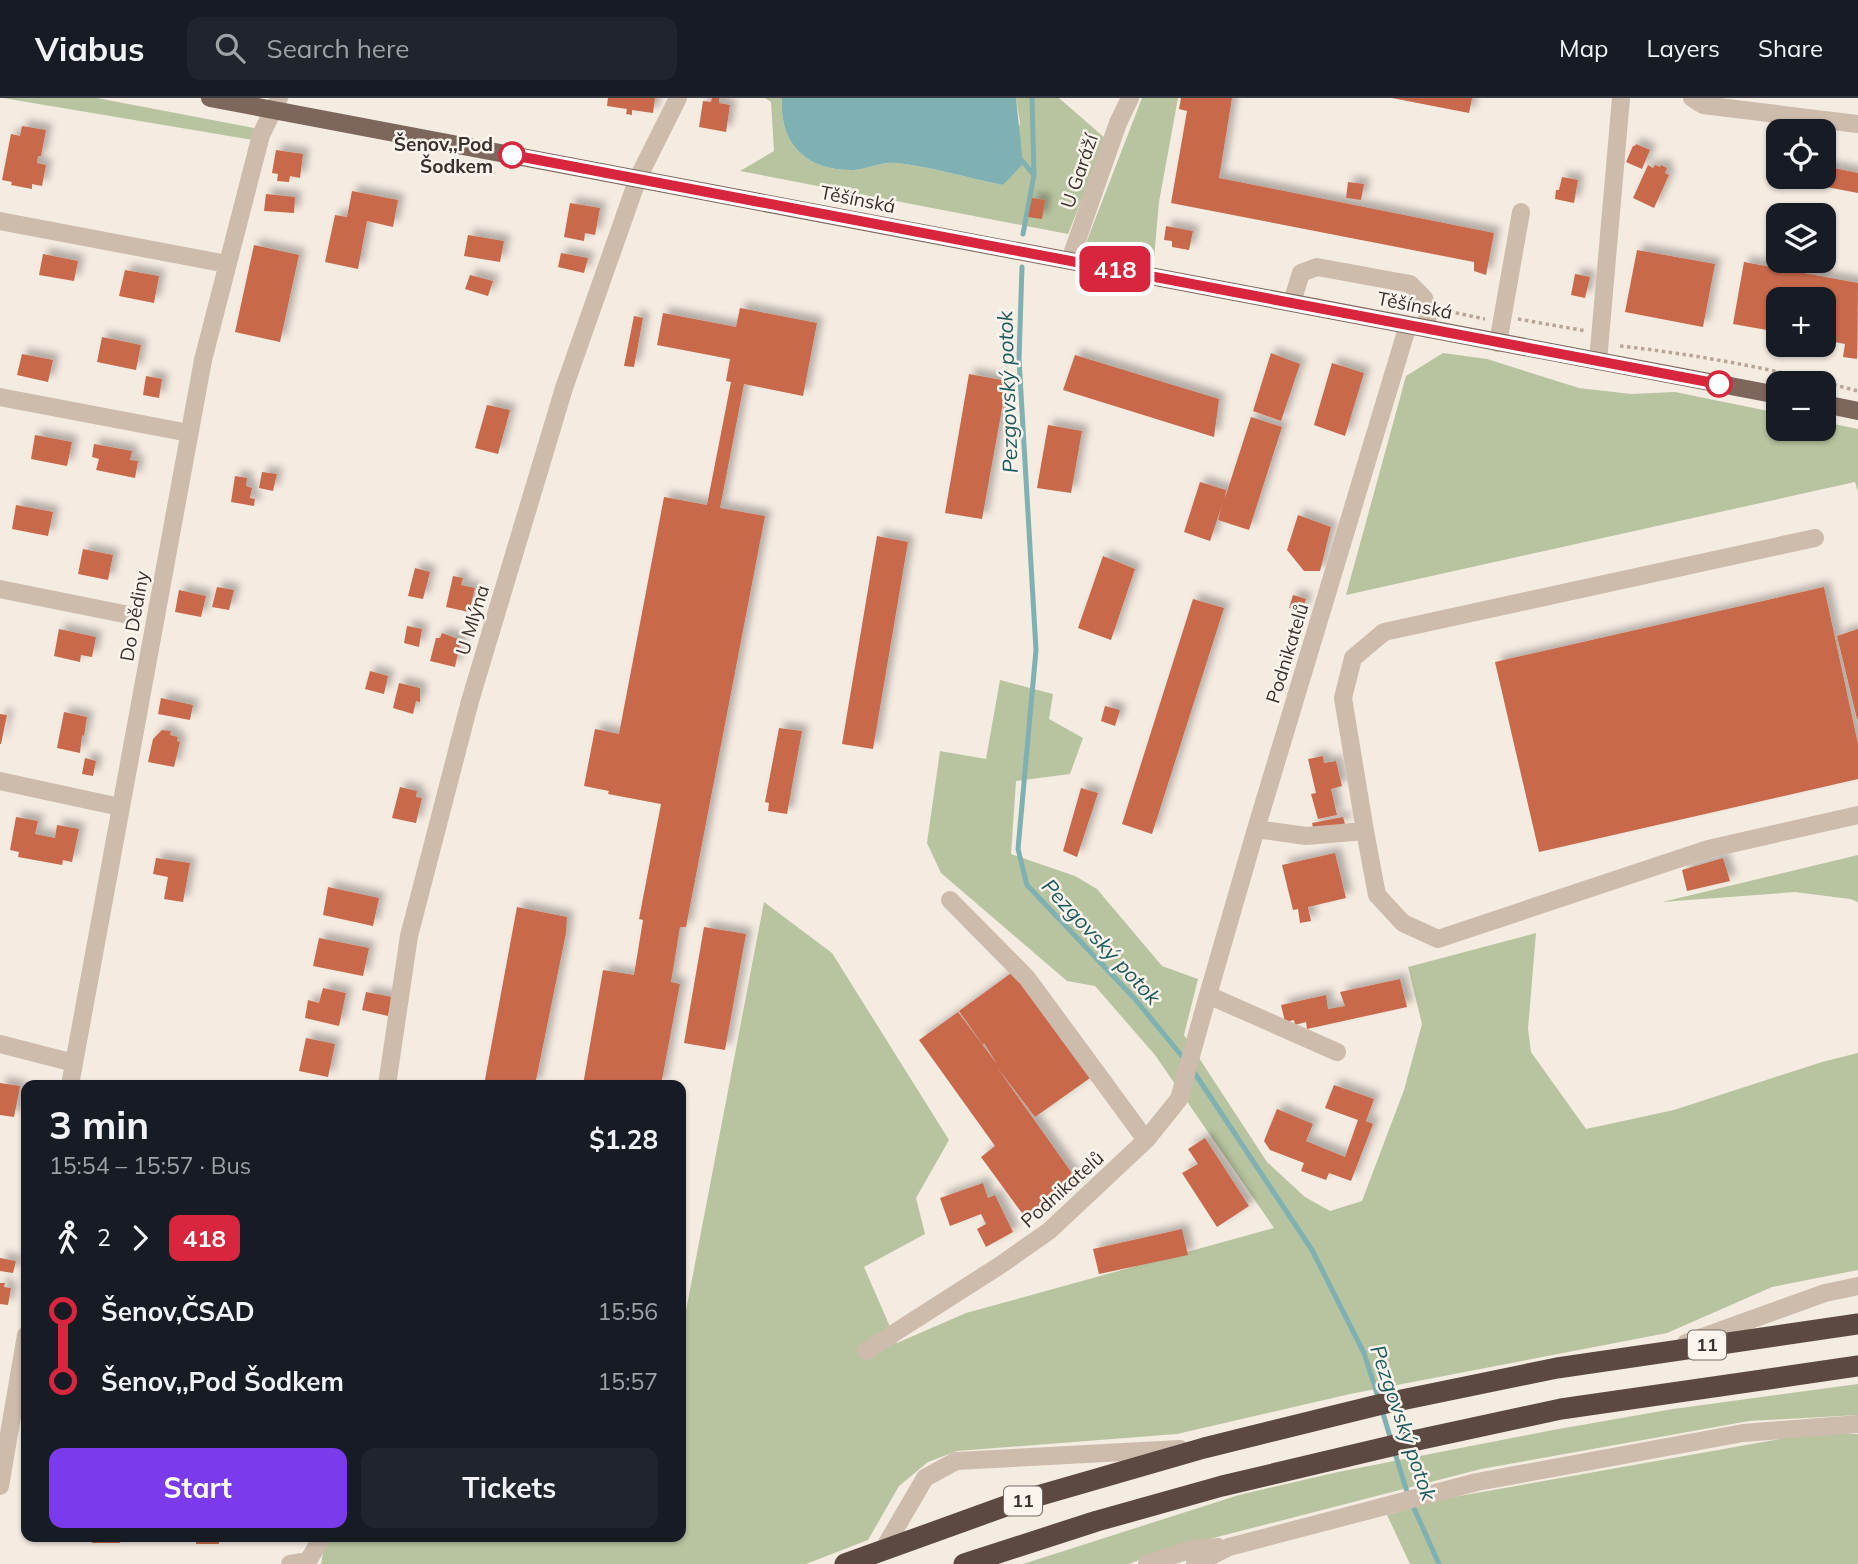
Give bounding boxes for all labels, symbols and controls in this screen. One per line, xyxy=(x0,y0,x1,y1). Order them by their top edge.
search box xyxy=(187,17,677,80)
text: Viabus xyxy=(35,28,145,69)
icon: search xyxy=(211,29,249,67)
text: Search here xyxy=(267,32,409,65)
text: Map xyxy=(1559,33,1608,63)
text: Layers xyxy=(1646,33,1720,63)
text: Share xyxy=(1758,33,1823,63)
map controls xyxy=(1766,119,1836,441)
button: locate xyxy=(1766,119,1836,189)
street label: U Garáží xyxy=(1055,129,1103,211)
place label: Šenov,,Pod Šodkem xyxy=(394,132,493,178)
marker: Šenov,,Pod Šodkem xyxy=(499,142,525,168)
street label: Těšínská xyxy=(818,180,898,218)
button: layers xyxy=(1766,203,1836,273)
line badge: 418 xyxy=(1075,246,1155,292)
text: 418 xyxy=(1093,254,1137,284)
street label: Těšínská xyxy=(1375,286,1455,324)
button: + xyxy=(1766,287,1836,357)
water label: Pezgovský potok xyxy=(991,309,1023,474)
unlabelled marker xyxy=(1706,371,1732,397)
button: − xyxy=(1766,371,1836,441)
street label: Do Dědiny xyxy=(114,569,154,663)
street label: U Mlýna xyxy=(450,582,494,658)
street label: Podnikatelů xyxy=(1260,600,1314,706)
water label: Pezgovský potok xyxy=(1037,873,1168,1011)
text: 3 min xyxy=(49,1101,149,1149)
text: $1.28 xyxy=(589,1123,658,1156)
street label: Podnikatelů xyxy=(1016,1146,1108,1232)
text: 15:54 – 15:57 · Bus xyxy=(49,1151,251,1180)
icon: walk xyxy=(49,1219,87,1257)
icon: forward xyxy=(121,1219,159,1257)
text: 2 xyxy=(97,1223,111,1252)
text: 418 xyxy=(183,1223,226,1253)
text: Šenov,ČSAD xyxy=(101,1295,255,1328)
text: 15:56 xyxy=(598,1297,658,1326)
road number: 11 xyxy=(1688,1330,1726,1360)
water label: Pezgovský potok xyxy=(1365,1341,1443,1505)
text: Šenov,,Pod Šodkem xyxy=(101,1365,344,1398)
text: 15:57 xyxy=(598,1367,658,1396)
button: Start xyxy=(49,1448,347,1528)
button: Tickets xyxy=(361,1448,658,1528)
road number: 11 xyxy=(1004,1486,1042,1516)

